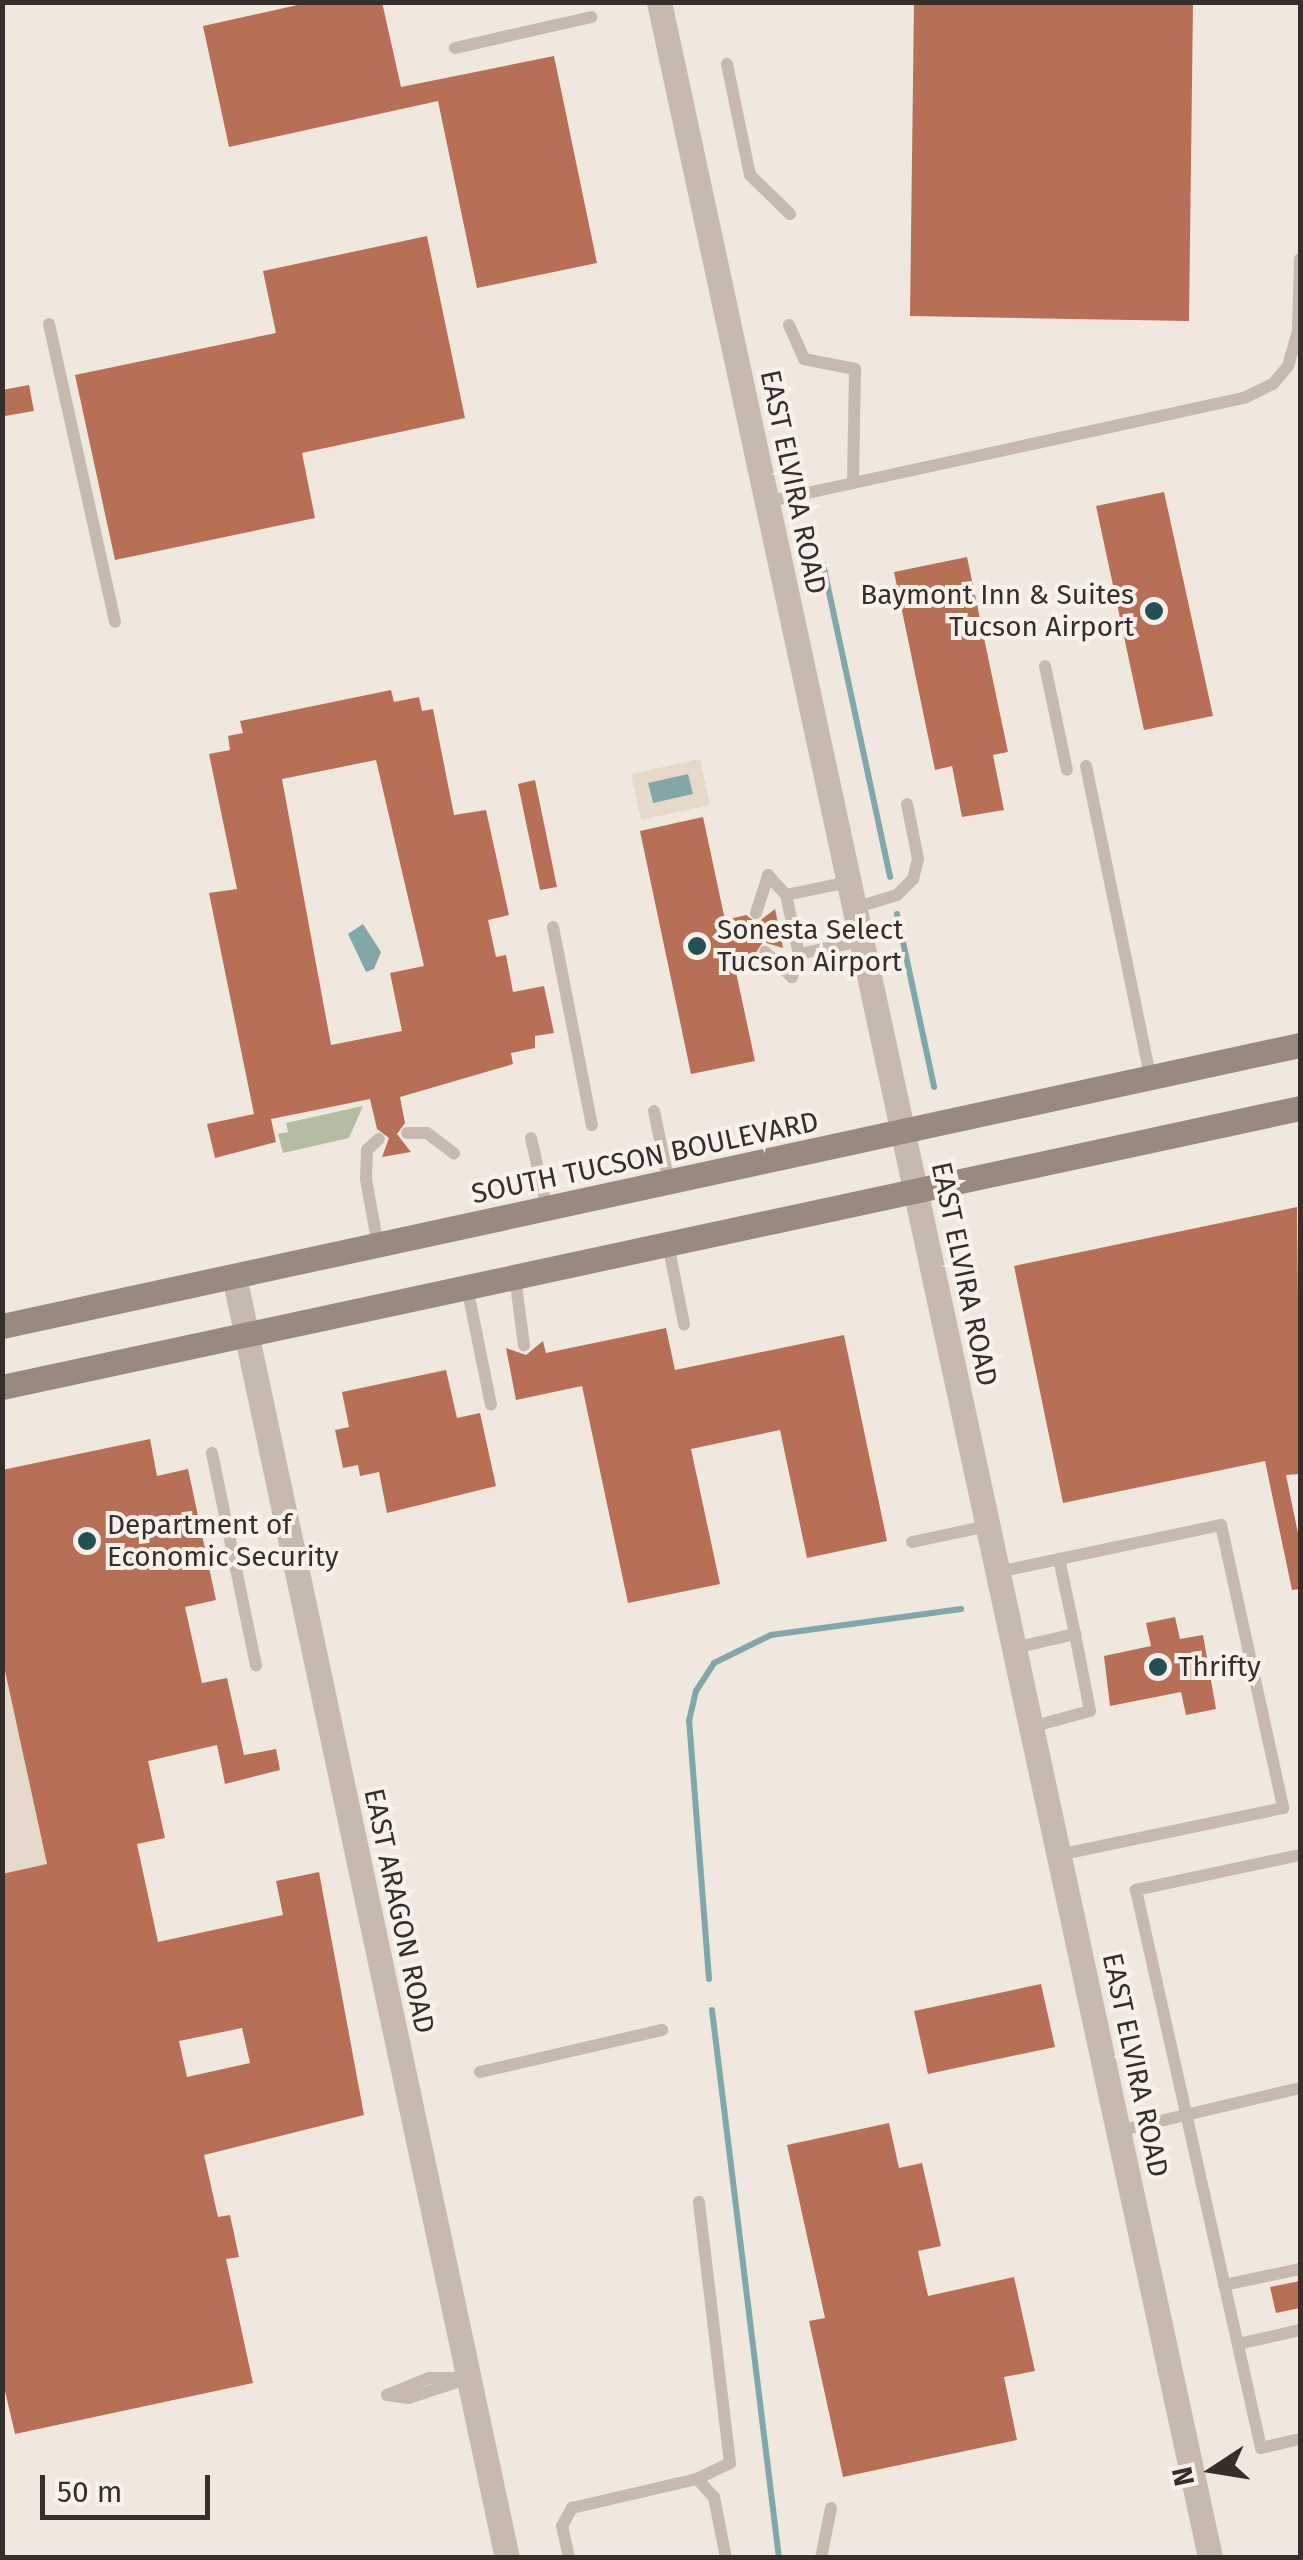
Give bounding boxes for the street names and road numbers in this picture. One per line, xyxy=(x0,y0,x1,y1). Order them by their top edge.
street label: EAST ELVIRA ROAD xyxy=(753,367,833,597)
street label: SOUTH TUCSON BOULEVARD xyxy=(468,1105,822,1211)
street label: EAST ELVIRA ROAD xyxy=(924,1159,1004,1389)
street label: EAST ARAGON ROAD xyxy=(357,1785,441,2037)
street label: EAST ELVIRA ROAD xyxy=(1095,1950,1175,2180)

